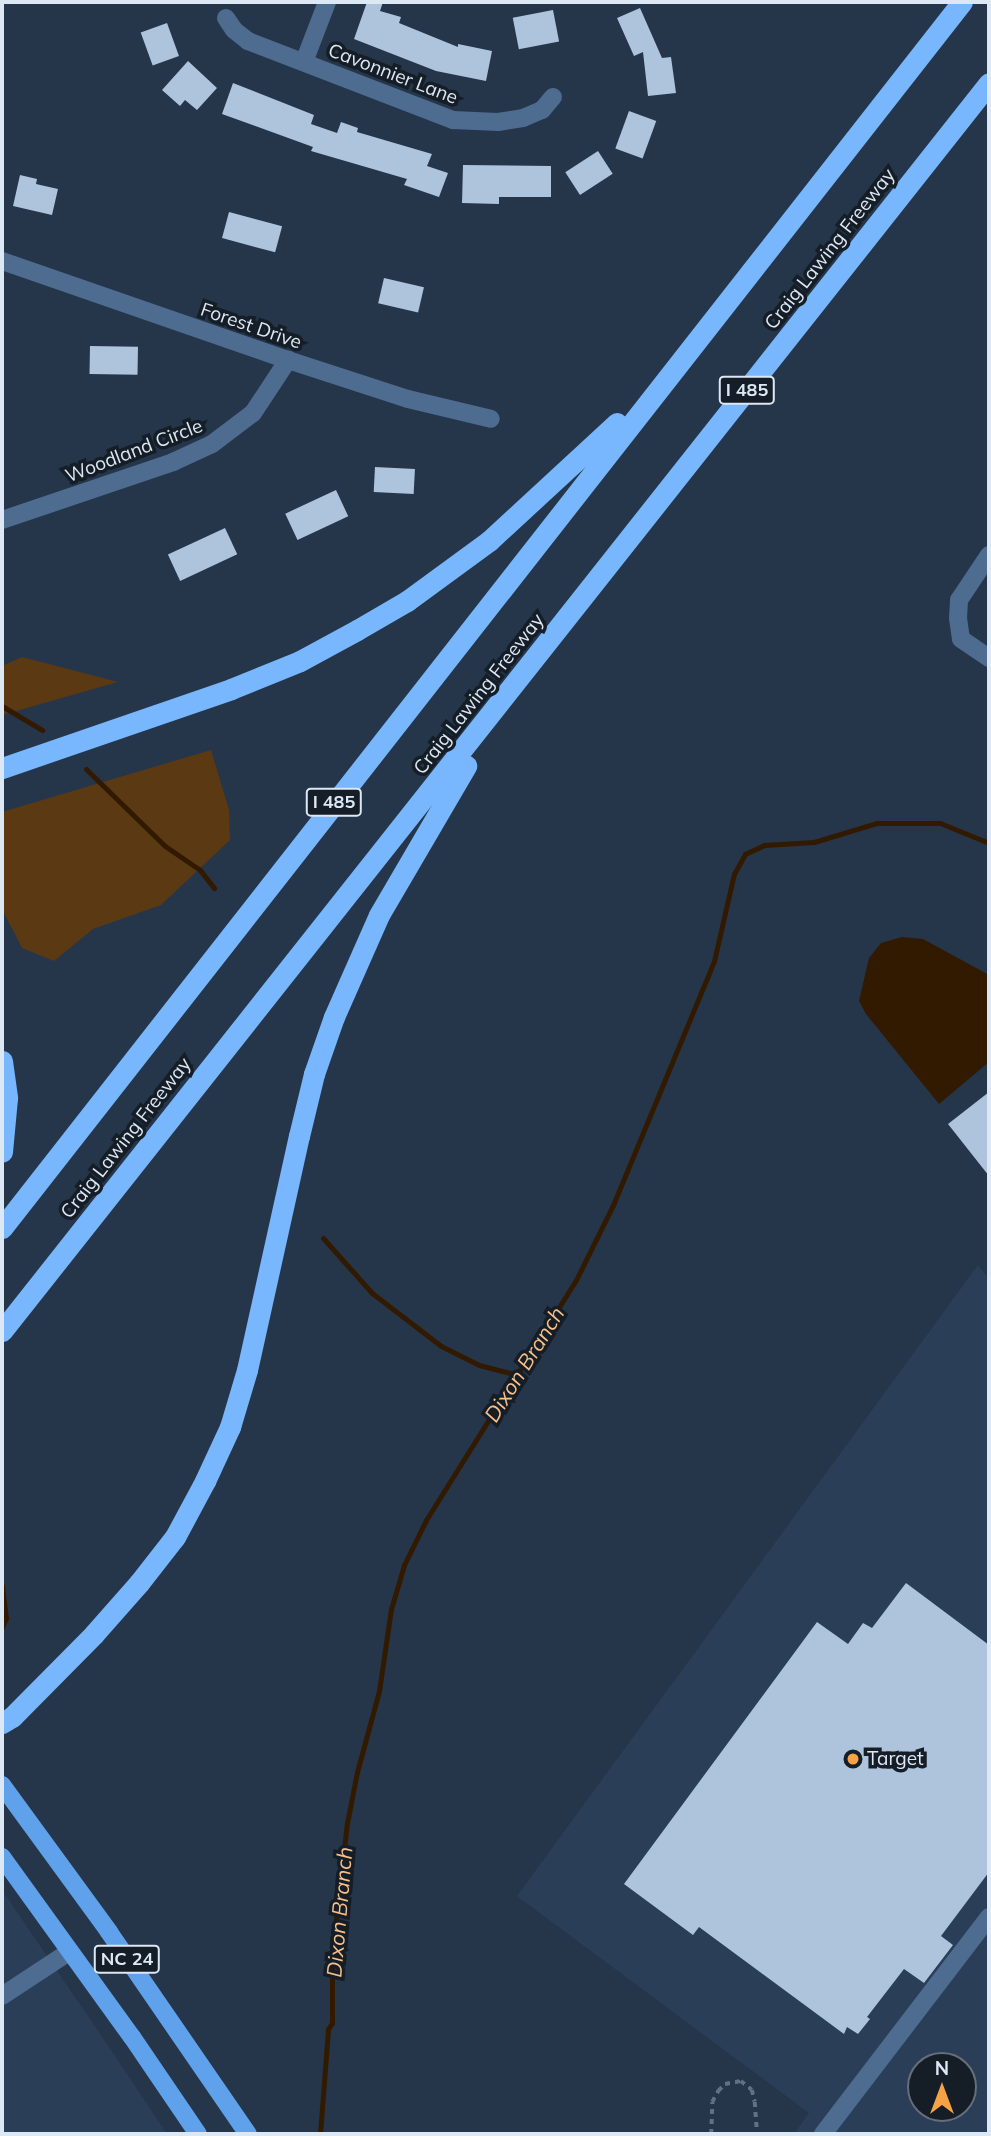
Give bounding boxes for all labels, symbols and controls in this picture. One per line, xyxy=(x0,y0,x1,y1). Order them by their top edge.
street label: Cavonnier Lane xyxy=(325,39,461,109)
street label: Craig Lawing Freeway xyxy=(760,164,900,334)
street label: Forest Drive xyxy=(198,298,304,354)
road number: I 485 xyxy=(717,376,777,404)
street label: Woodland Circle xyxy=(62,414,206,488)
street label: Craig Lawing Freeway xyxy=(409,609,549,779)
road number: I 485 xyxy=(304,788,364,816)
street label: Craig Lawing Freeway xyxy=(56,1053,196,1223)
water label: Dixon Branch xyxy=(479,1302,569,1426)
place label: Target xyxy=(867,1748,924,1770)
marker: Target xyxy=(845,1751,861,1767)
water label: Dixon Branch xyxy=(321,1846,357,1978)
road number: NC 24 xyxy=(94,1944,160,1973)
north arrow xyxy=(907,2052,977,2122)
text: N xyxy=(935,2056,949,2080)

